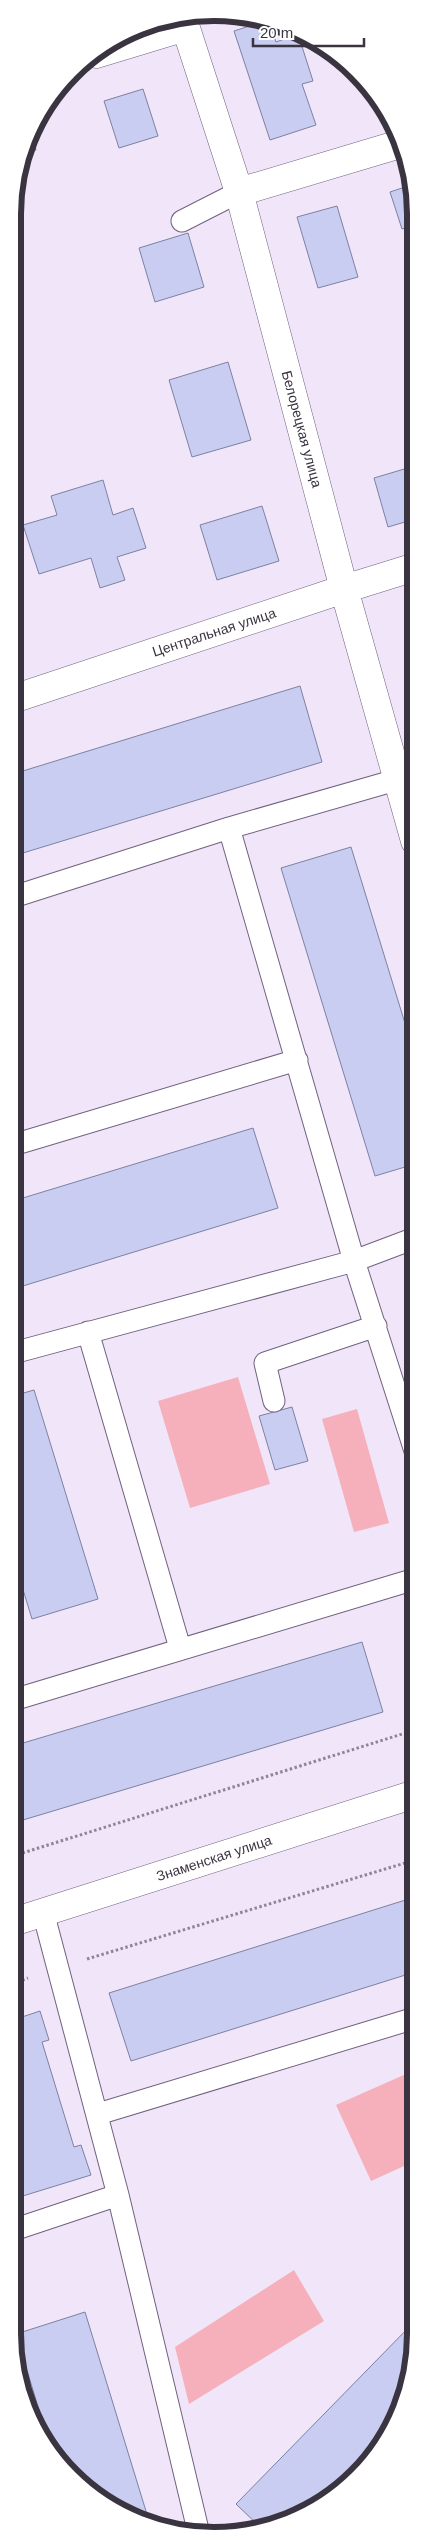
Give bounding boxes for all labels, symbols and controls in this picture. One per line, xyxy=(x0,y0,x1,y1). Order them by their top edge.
scale bar xyxy=(253,15,364,47)
text: 20 m xyxy=(260,24,293,41)
street label: Белорецкая улица xyxy=(279,369,325,489)
street label: Центральная улица xyxy=(150,604,278,660)
street label: Знаменская улица xyxy=(154,1832,274,1884)

